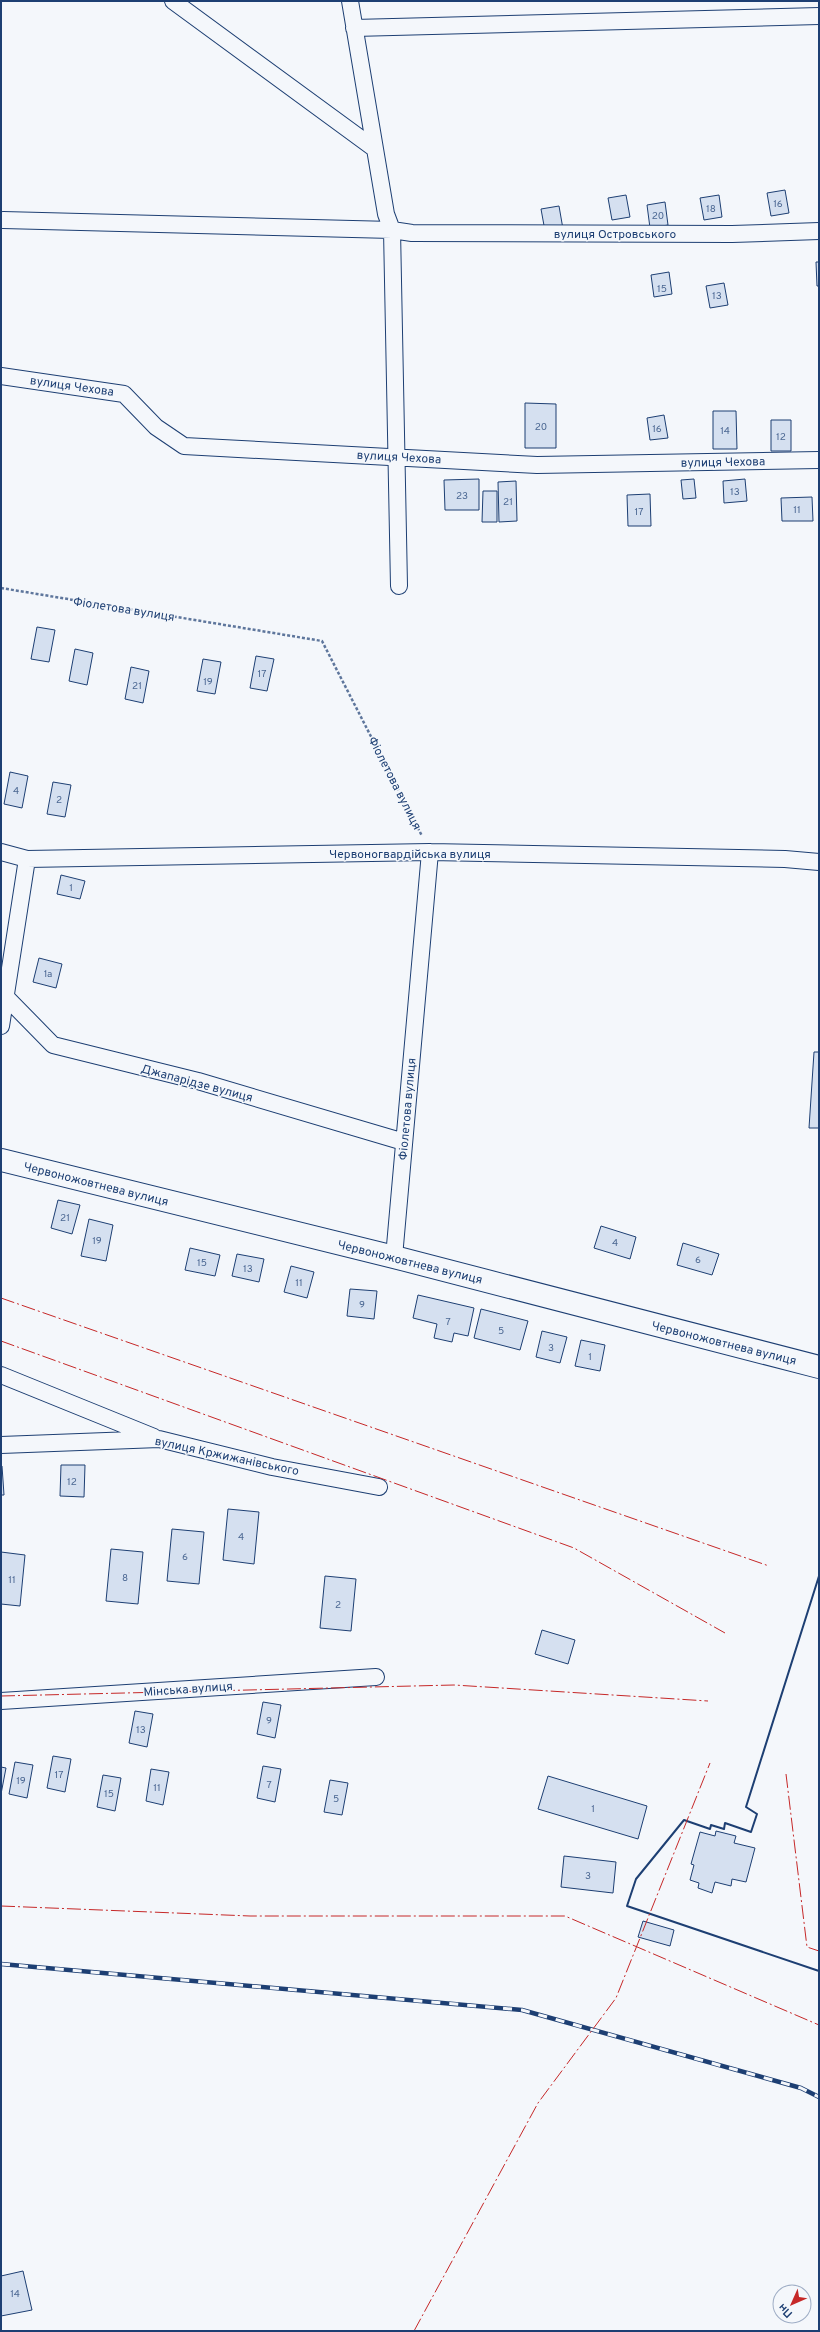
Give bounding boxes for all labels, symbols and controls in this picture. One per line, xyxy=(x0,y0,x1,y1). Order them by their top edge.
house number: 16 xyxy=(773,198,783,211)
house number: 18 xyxy=(706,203,716,216)
house number: 20 xyxy=(652,210,664,223)
street label: вулиця Островського xyxy=(554,227,677,243)
house number: 15 xyxy=(657,283,667,296)
house number: 13 xyxy=(712,290,722,303)
street label: вулиця Чехова xyxy=(29,373,115,401)
house number: 20 xyxy=(535,421,547,434)
house number: 16 xyxy=(652,423,662,436)
house number: 14 xyxy=(720,425,730,438)
house number: 12 xyxy=(776,431,786,444)
street label: вулиця Чехова xyxy=(356,448,442,468)
street label: вулиця Чехова xyxy=(681,454,765,472)
house number: 13 xyxy=(730,486,740,499)
house number: 23 xyxy=(456,490,468,503)
house number: 21 xyxy=(503,496,513,509)
house number: 11 xyxy=(793,504,801,517)
house number: 17 xyxy=(635,506,643,519)
street label: Фіолетова вулиця xyxy=(72,594,176,626)
house number: 17 xyxy=(258,668,266,681)
house number: 19 xyxy=(203,676,213,689)
house number: 21 xyxy=(132,680,142,693)
street label: Фіолетова вулиця xyxy=(364,734,425,833)
house number: 4 xyxy=(13,785,19,798)
house number: 2 xyxy=(56,794,62,807)
street label: Червоногвардійська вулиця xyxy=(329,847,491,863)
house number: 1 xyxy=(69,882,73,895)
house number: 1а xyxy=(44,968,52,981)
street label: Фіолетова вулиця xyxy=(396,1057,420,1161)
street label: Джапарідзе вулиця xyxy=(139,1061,254,1107)
street label: Червоножовтнева вулиця xyxy=(22,1159,170,1211)
house number: 21 xyxy=(60,1212,70,1225)
house number: 19 xyxy=(92,1235,102,1248)
street label: Червоножовтнева вулиця xyxy=(336,1237,484,1289)
house number: 4 xyxy=(612,1237,618,1250)
house number: 6 xyxy=(695,1254,701,1267)
house number: 15 xyxy=(197,1257,207,1270)
house number: 13 xyxy=(243,1263,253,1276)
house number: 11 xyxy=(295,1277,303,1290)
house number: 9 xyxy=(359,1299,365,1312)
house number: 7 xyxy=(445,1316,451,1329)
street label: Червоножовтнева вулиця xyxy=(650,1318,798,1370)
house number: 5 xyxy=(498,1325,504,1338)
house number: 3 xyxy=(548,1342,554,1355)
house number: 1 xyxy=(588,1351,592,1364)
street label: вулиця Кржижанівського xyxy=(153,1434,301,1480)
house number: 12 xyxy=(67,1476,77,1489)
house number: 4 xyxy=(238,1531,244,1544)
house number: 6 xyxy=(182,1551,188,1564)
house number: 8 xyxy=(122,1572,128,1585)
house number: 11 xyxy=(8,1574,16,1587)
house number: 2 xyxy=(335,1599,341,1612)
street label: Мінська вулиця xyxy=(143,1679,233,1701)
house number: 9 xyxy=(266,1715,272,1728)
house number: 13 xyxy=(136,1724,146,1737)
house number: 17 xyxy=(55,1769,63,1782)
house number: 19 xyxy=(16,1775,26,1788)
house number: 7 xyxy=(266,1779,272,1792)
house number: 11 xyxy=(153,1782,161,1795)
house number: 15 xyxy=(104,1788,114,1801)
house number: 5 xyxy=(333,1793,339,1806)
house number: 1 xyxy=(591,1803,595,1816)
house number: 3 xyxy=(585,1870,591,1883)
north arrow xyxy=(772,2284,812,2324)
house number: 14 xyxy=(10,2288,20,2301)
text: Пн xyxy=(775,2300,796,2321)

